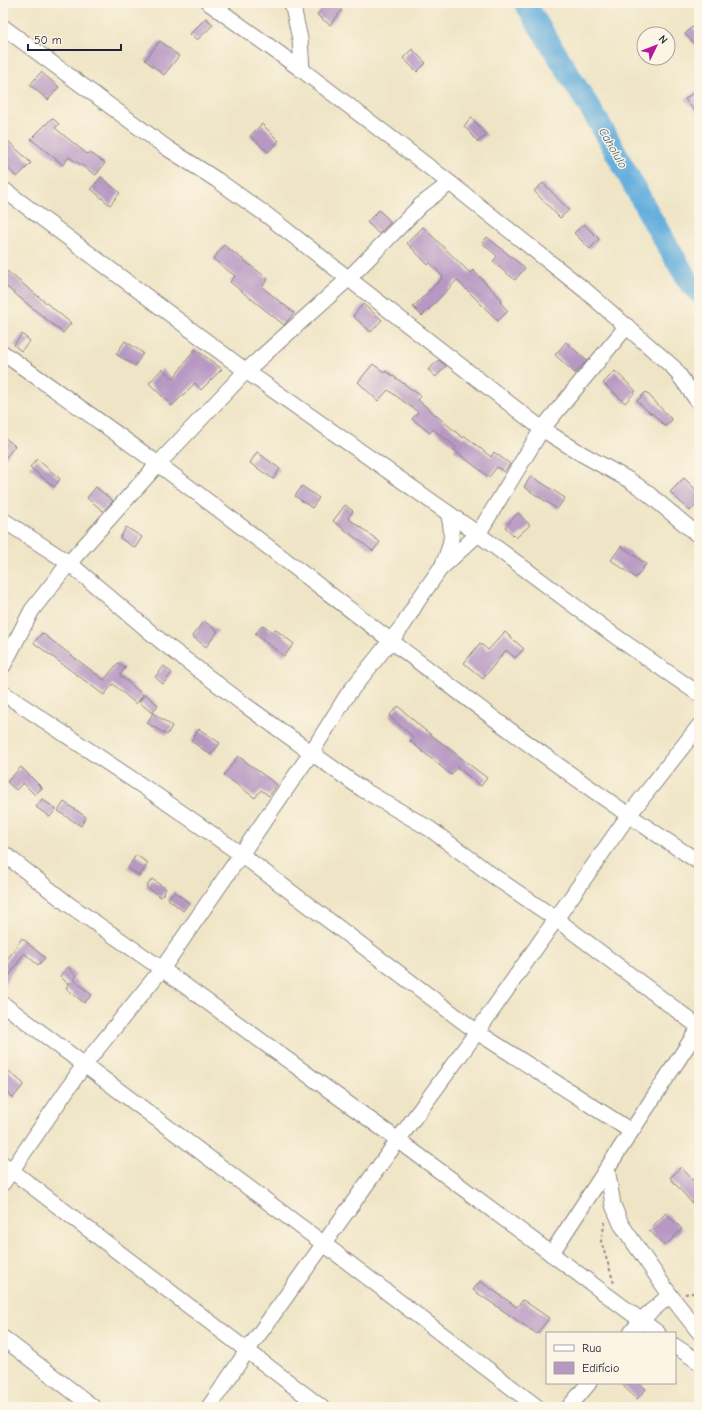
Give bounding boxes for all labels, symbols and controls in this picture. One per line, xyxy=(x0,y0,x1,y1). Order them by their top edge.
scale bar xyxy=(28,26,121,52)
north arrow xyxy=(636,26,676,66)
text: N xyxy=(656,32,670,47)
text: 50 m xyxy=(34,33,62,47)
water label: Caholulo xyxy=(596,125,630,171)
legend xyxy=(546,1332,676,1384)
text: Rua xyxy=(582,1341,601,1355)
text: Edifício xyxy=(582,1361,619,1375)

